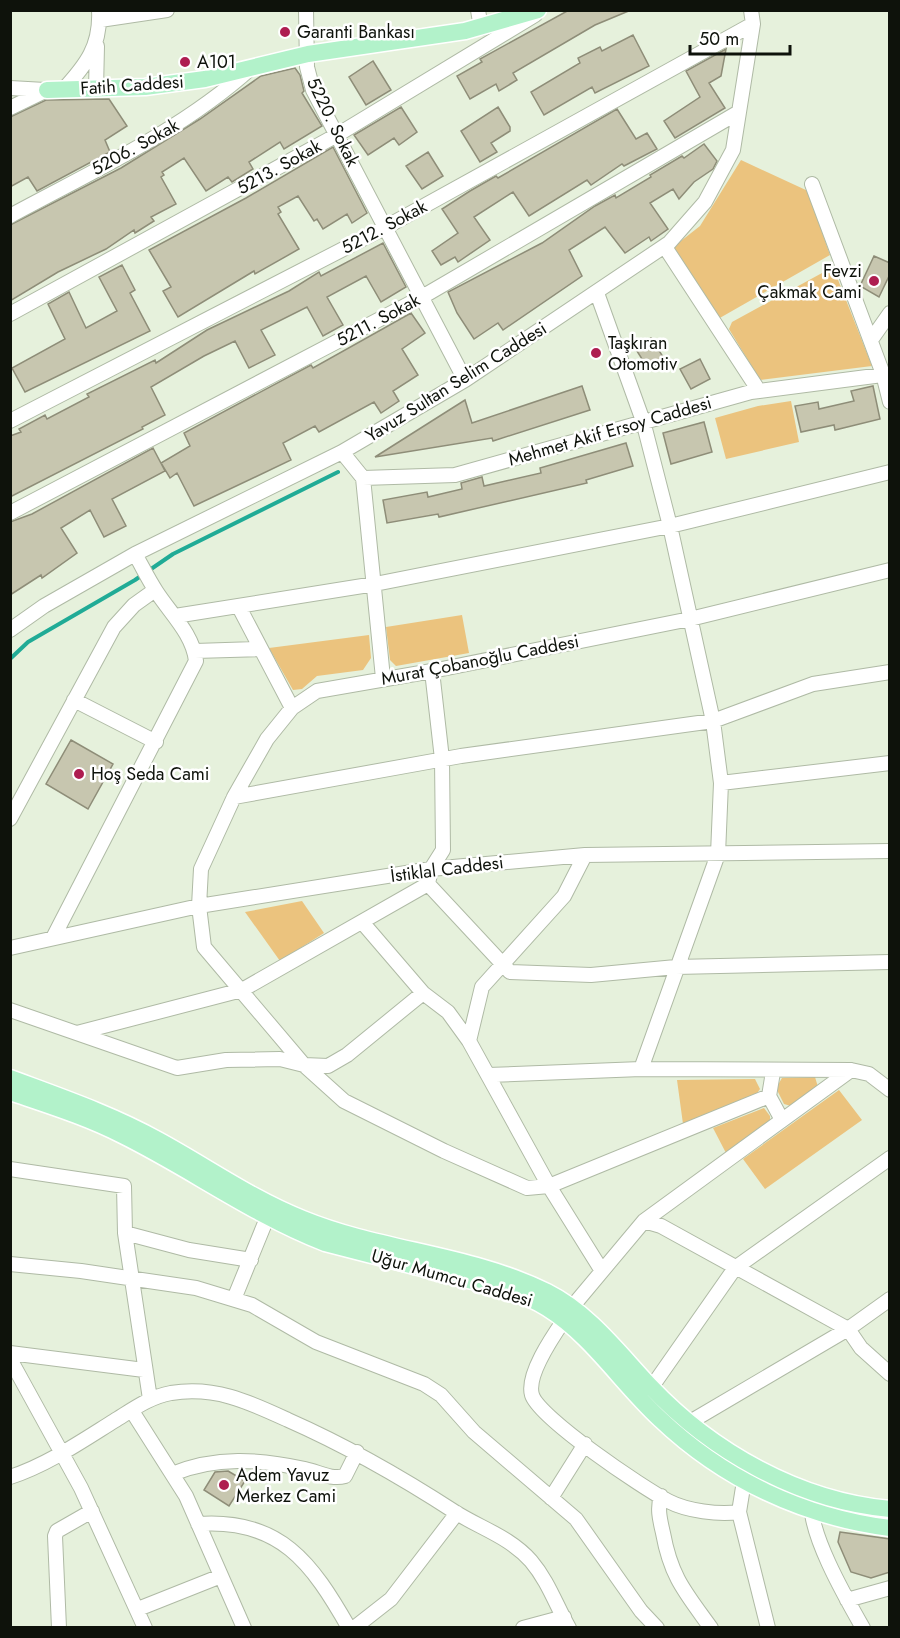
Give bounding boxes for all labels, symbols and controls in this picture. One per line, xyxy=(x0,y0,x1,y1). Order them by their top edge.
scale bar xyxy=(690,18,790,56)
place label: Garanti Bankası xyxy=(297,19,415,45)
marker: Garanti Bankası xyxy=(278,25,292,39)
text: 50 m xyxy=(699,26,739,52)
place label: A101 xyxy=(197,49,236,75)
marker: A101 xyxy=(178,55,192,69)
street label: Fatih Caddesi xyxy=(79,68,185,102)
street label: 5220. Sokak xyxy=(300,73,366,171)
street label: 5206. Sokak xyxy=(86,112,184,182)
street label: 5213. Sokak xyxy=(232,133,326,201)
street label: 5212. Sokak xyxy=(337,193,432,260)
place label: Fevzi Çakmak Cami xyxy=(757,258,862,305)
marker: Fevzi Çakmak Cami xyxy=(867,274,881,288)
street label: 5211. Sokak xyxy=(331,287,425,353)
street label: Yavuz Sultan Selim Caddesi xyxy=(360,316,552,448)
place label: Taşkıran Otomotiv xyxy=(608,330,677,377)
marker: Taşkıran Otomotiv xyxy=(589,346,603,360)
street label: Mehmet Akif Ersoy Caddesi xyxy=(505,390,715,472)
street label: Murat Çobanoğlu Caddesi xyxy=(379,628,581,692)
place label: Hoş Seda Cami xyxy=(91,761,210,787)
marker: Hoş Seda Cami xyxy=(72,767,86,781)
street label: İstiklal Caddesi xyxy=(389,849,505,889)
street label: Uğur Mumcu Caddesi xyxy=(368,1243,536,1313)
place label: Adem Yavuz Merkez Cami xyxy=(236,1462,336,1509)
marker: Adem Yavuz Merkez Cami xyxy=(217,1478,231,1492)

